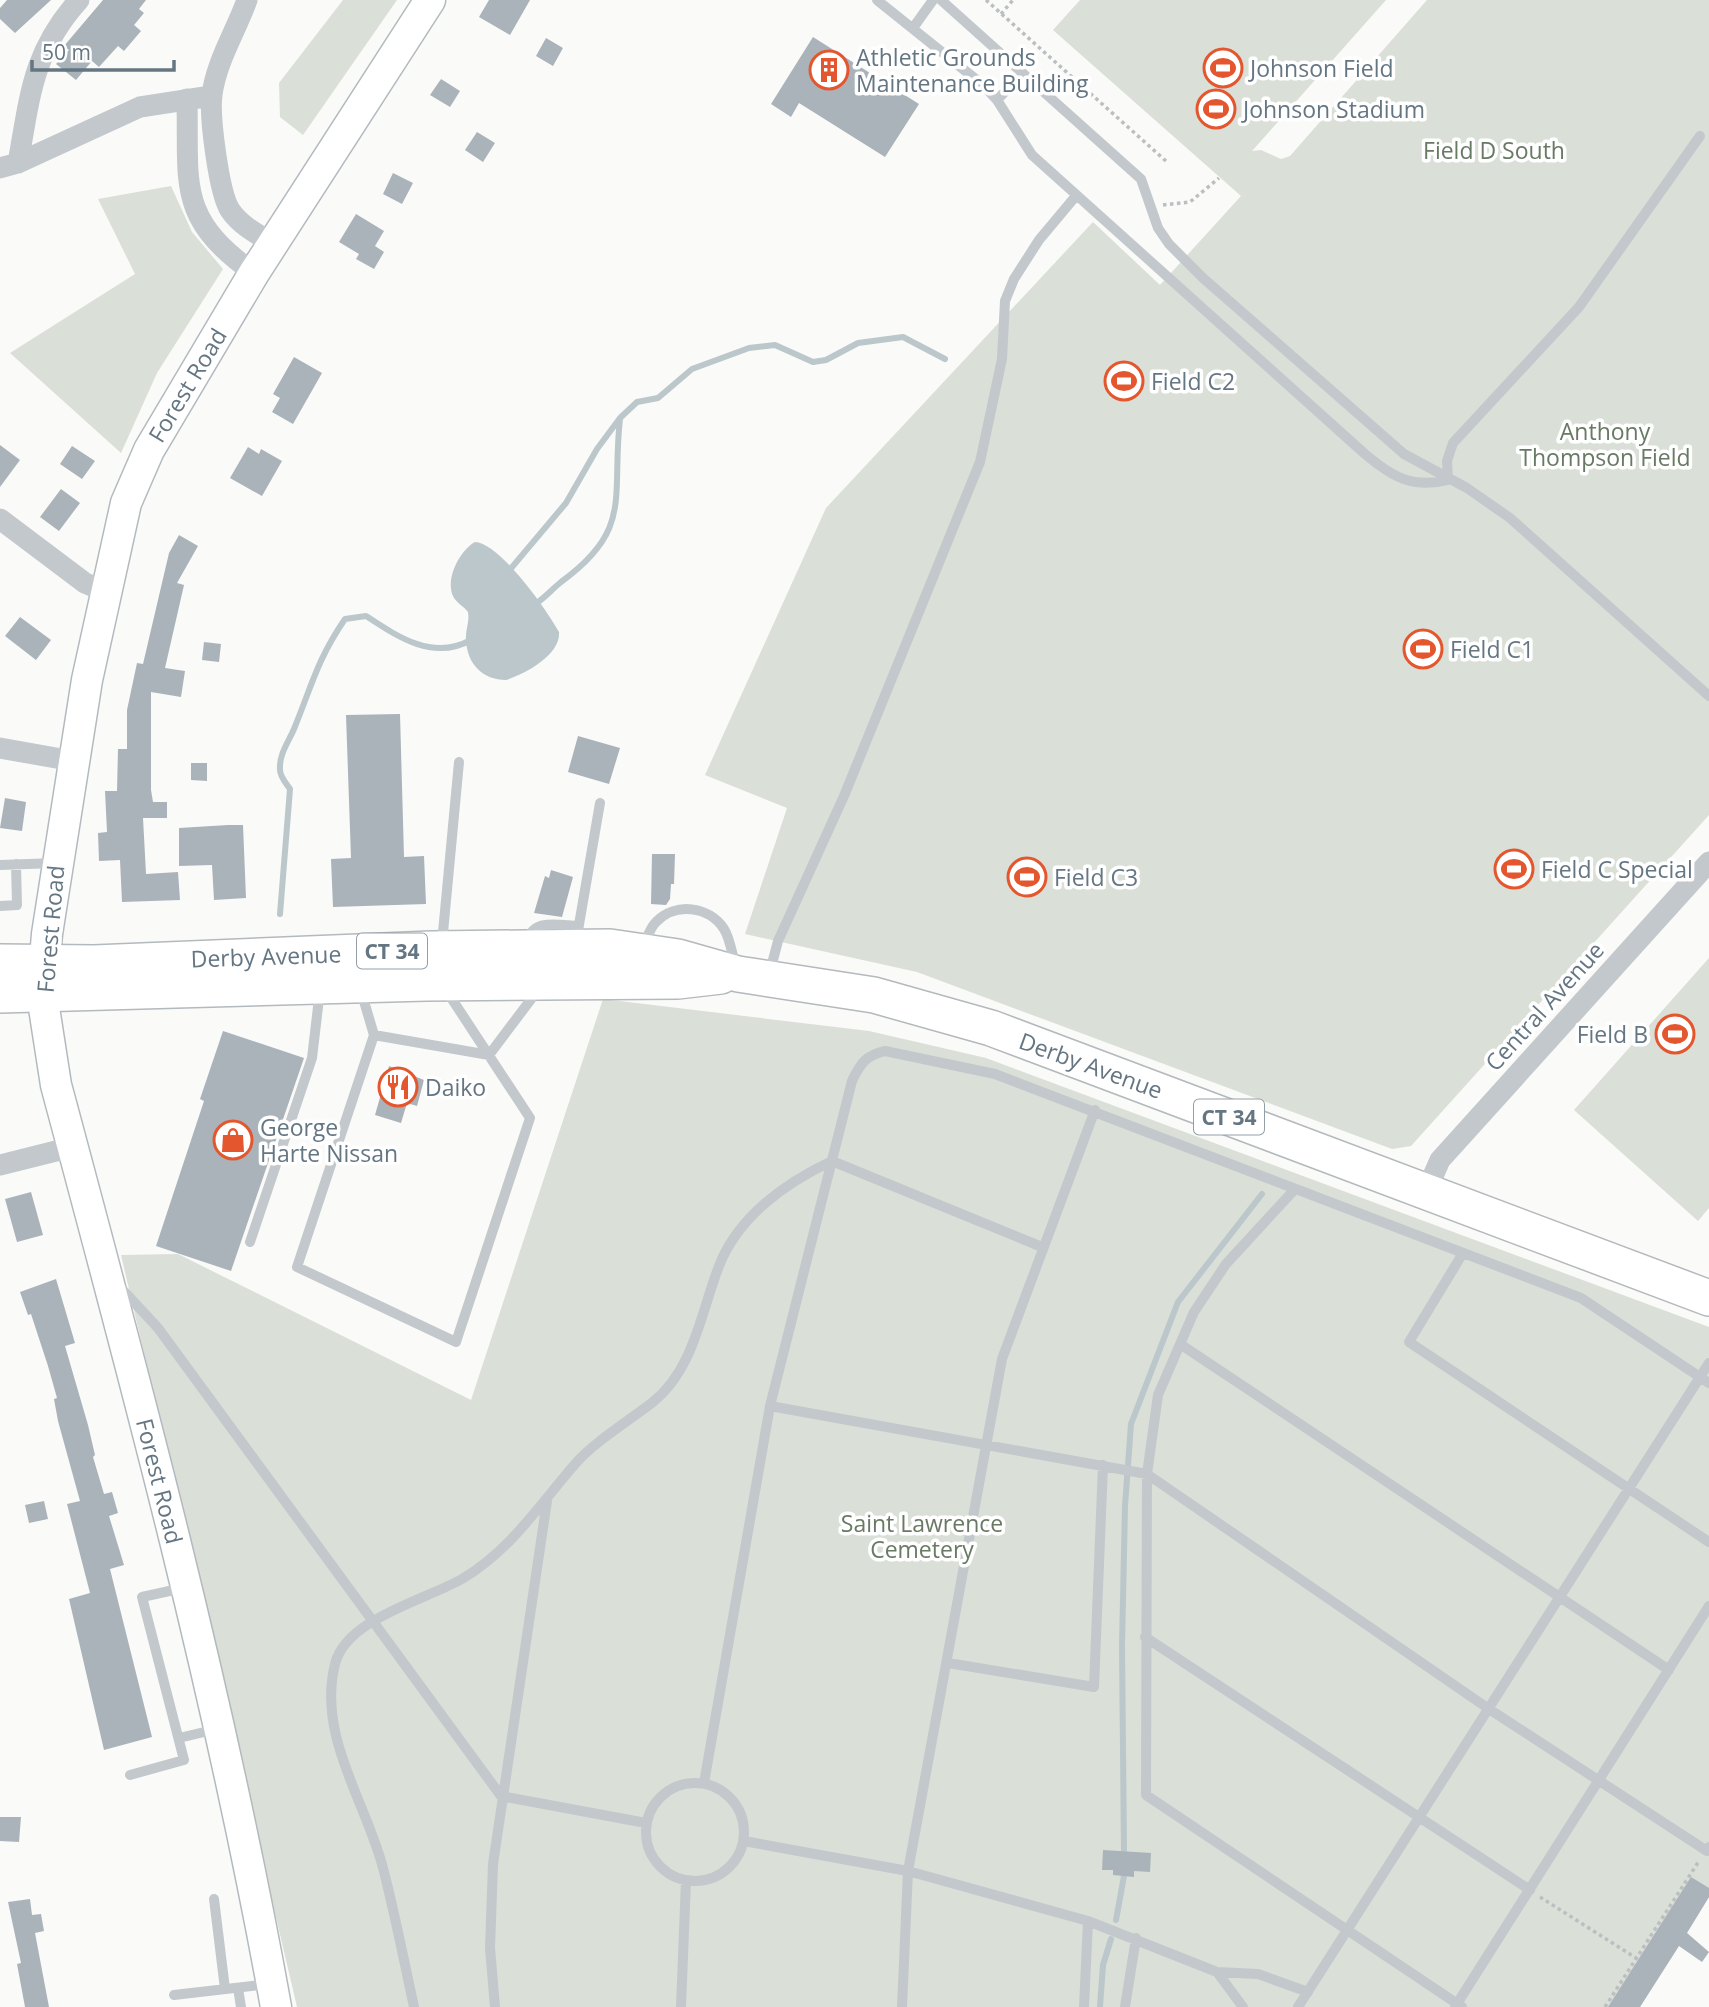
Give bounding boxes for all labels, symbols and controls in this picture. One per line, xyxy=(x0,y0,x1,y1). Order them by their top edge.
scale bar xyxy=(32,28,173,72)
text: 50 m xyxy=(42,38,91,66)
place label: Athletic Grounds Maintenance Building xyxy=(856,41,1089,99)
sports icon: Johnson Field xyxy=(1202,47,1244,89)
building icon: Athletic Grounds Maintenance Building xyxy=(808,49,850,91)
place label: Johnson Field xyxy=(1248,52,1394,84)
sports icon: Johnson Stadium xyxy=(1195,88,1237,130)
place label: Johnson Stadium xyxy=(1241,93,1425,125)
park label: Field D South xyxy=(1423,134,1565,166)
street label: Forest Road xyxy=(140,322,234,448)
sports icon: Field C2 xyxy=(1103,360,1145,402)
place label: Field C2 xyxy=(1151,365,1235,397)
park label: Anthony Thompson Field xyxy=(1519,415,1691,473)
sports icon: Field C1 xyxy=(1402,628,1444,670)
place label: Field C1 xyxy=(1450,633,1534,665)
sports icon: Field C Special xyxy=(1493,848,1535,890)
place label: Field C Special xyxy=(1541,853,1693,885)
sports icon: Field C3 xyxy=(1006,856,1048,898)
place label: Field C3 xyxy=(1054,861,1138,893)
street label: Forest Road xyxy=(28,864,72,994)
road number: CT 34 xyxy=(357,934,427,968)
street label: Central Avenue xyxy=(1477,934,1611,1078)
street label: Derby Avenue xyxy=(190,937,342,975)
sports icon: Field B xyxy=(1654,1013,1696,1055)
place label: Field B xyxy=(1577,1018,1648,1050)
street label: Derby Avenue xyxy=(1015,1024,1167,1106)
restaurant icon: Daiko xyxy=(377,1066,419,1108)
place label: Daiko xyxy=(425,1071,486,1103)
road number: CT 34 xyxy=(1194,1100,1264,1134)
place label: George Harte Nissan xyxy=(260,1111,398,1169)
shop icon: George Harte Nissan xyxy=(212,1119,254,1161)
street label: Forest Road xyxy=(129,1415,191,1547)
park label: Saint Lawrence Cemetery xyxy=(841,1507,1003,1565)

